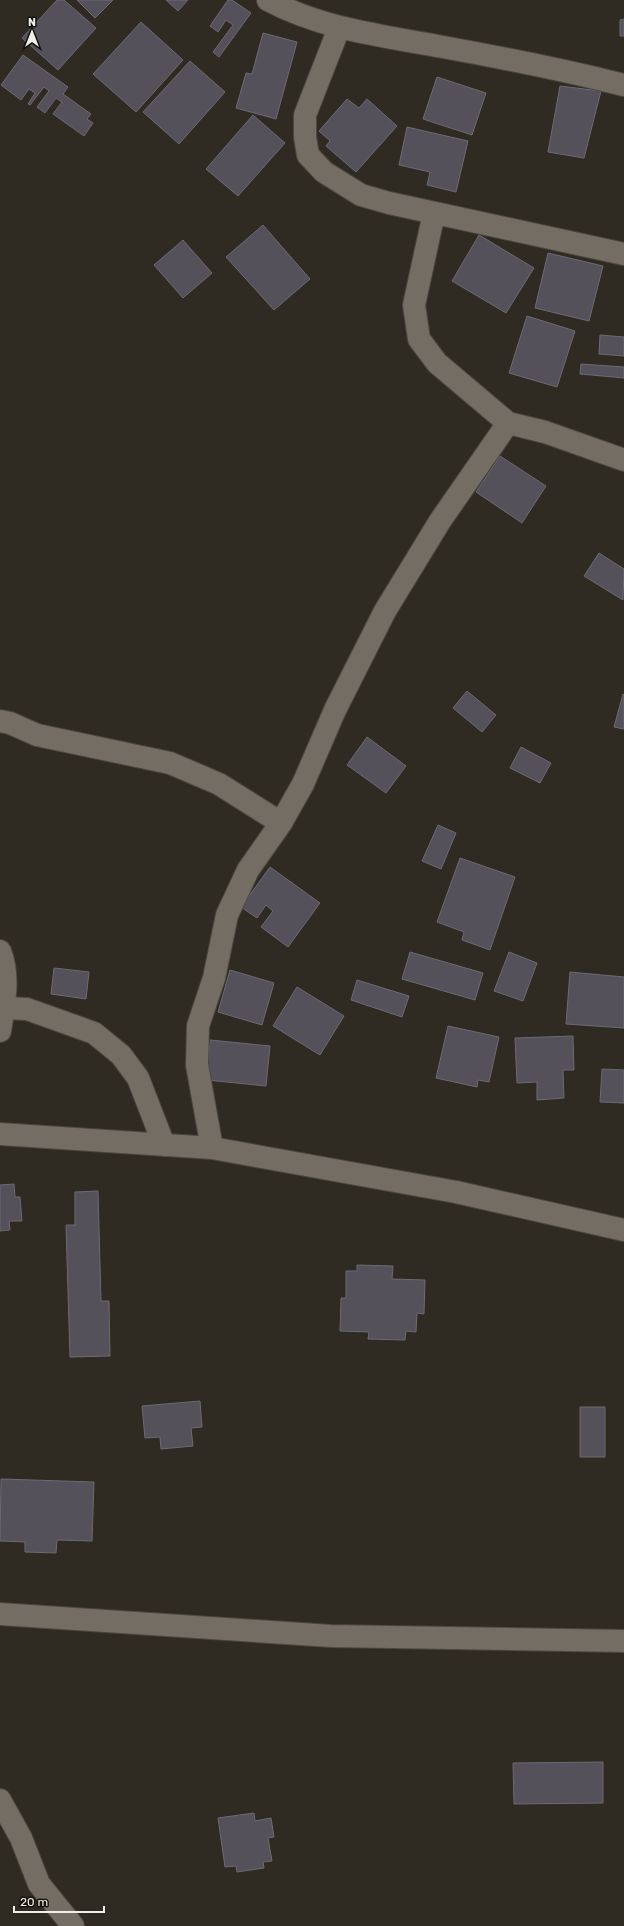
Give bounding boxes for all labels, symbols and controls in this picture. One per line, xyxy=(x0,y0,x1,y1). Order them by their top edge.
north arrow xyxy=(12,12,52,52)
text: N xyxy=(28,16,36,29)
scale bar xyxy=(14,1888,104,1914)
text: 20 m xyxy=(20,1895,48,1909)

